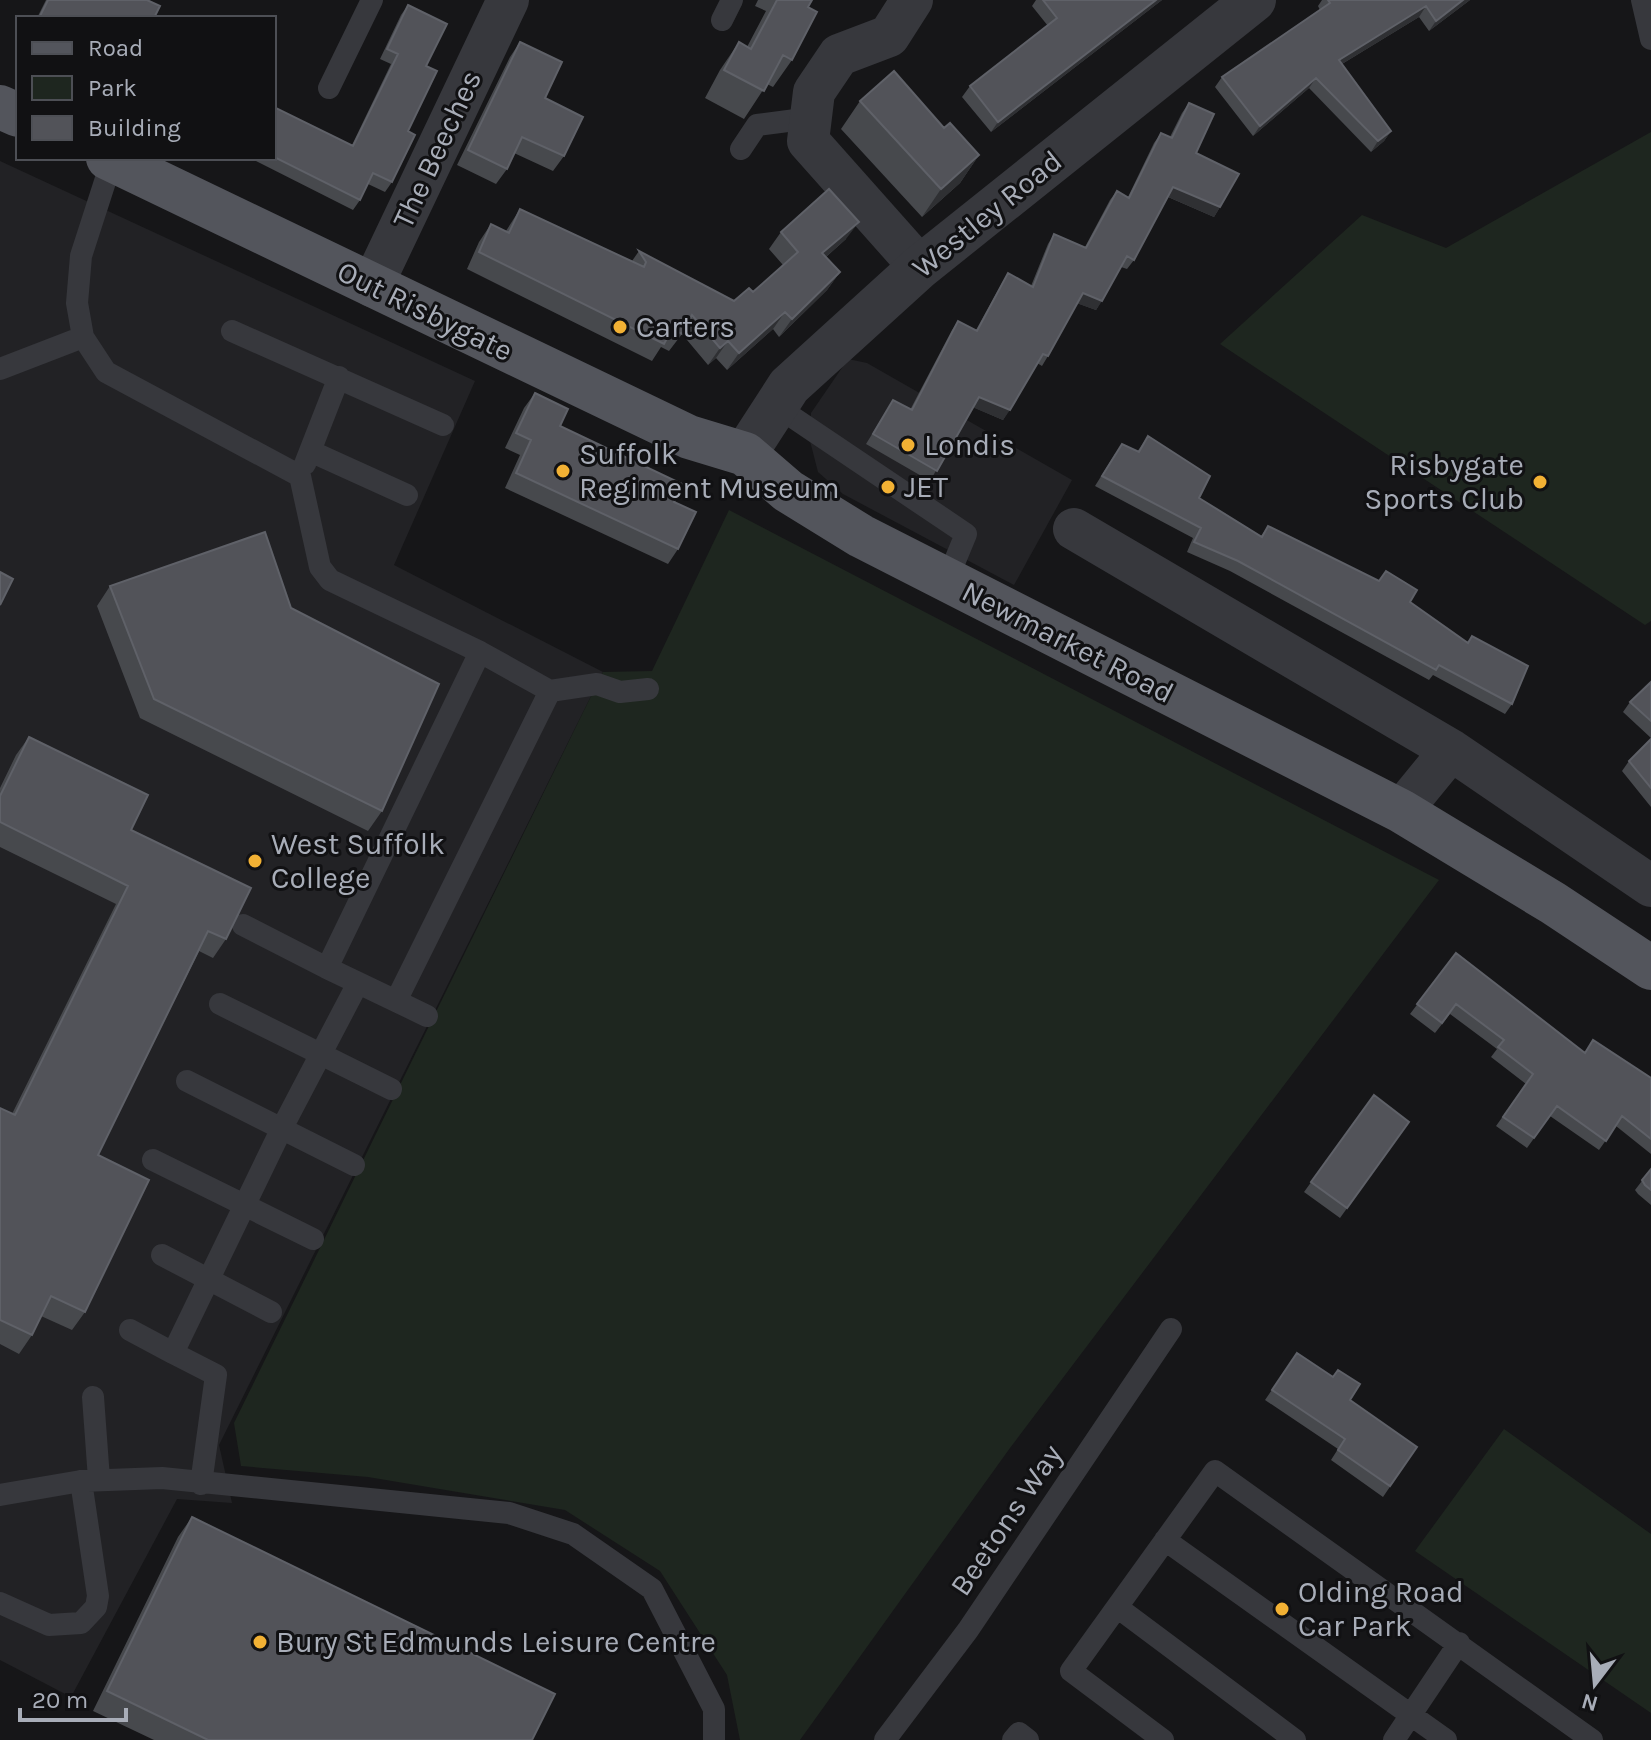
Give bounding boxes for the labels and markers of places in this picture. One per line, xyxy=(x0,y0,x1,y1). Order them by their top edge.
place label: Carters xyxy=(636,309,735,345)
marker: Carters xyxy=(611,318,629,336)
place label: Londis xyxy=(924,427,1015,463)
place label: Suffolk Regiment Museum xyxy=(579,436,840,506)
marker: Londis xyxy=(899,436,917,454)
place label: Risbygate Sports Club xyxy=(1364,447,1524,517)
marker: Suffolk Regiment Museum xyxy=(554,462,572,480)
place label: JET xyxy=(904,469,948,505)
marker: Risbygate Sports Club xyxy=(1531,473,1549,491)
marker: JET xyxy=(879,478,897,496)
place label: West Suffolk College xyxy=(271,826,445,896)
marker: West Suffolk College xyxy=(246,852,264,870)
place label: Olding Road Car Park xyxy=(1298,1574,1464,1644)
marker: Olding Road Car Park xyxy=(1273,1600,1291,1618)
place label: Bury St Edmunds Leisure Centre xyxy=(276,1624,716,1660)
marker: Bury St Edmunds Leisure Centre xyxy=(251,1633,269,1651)

